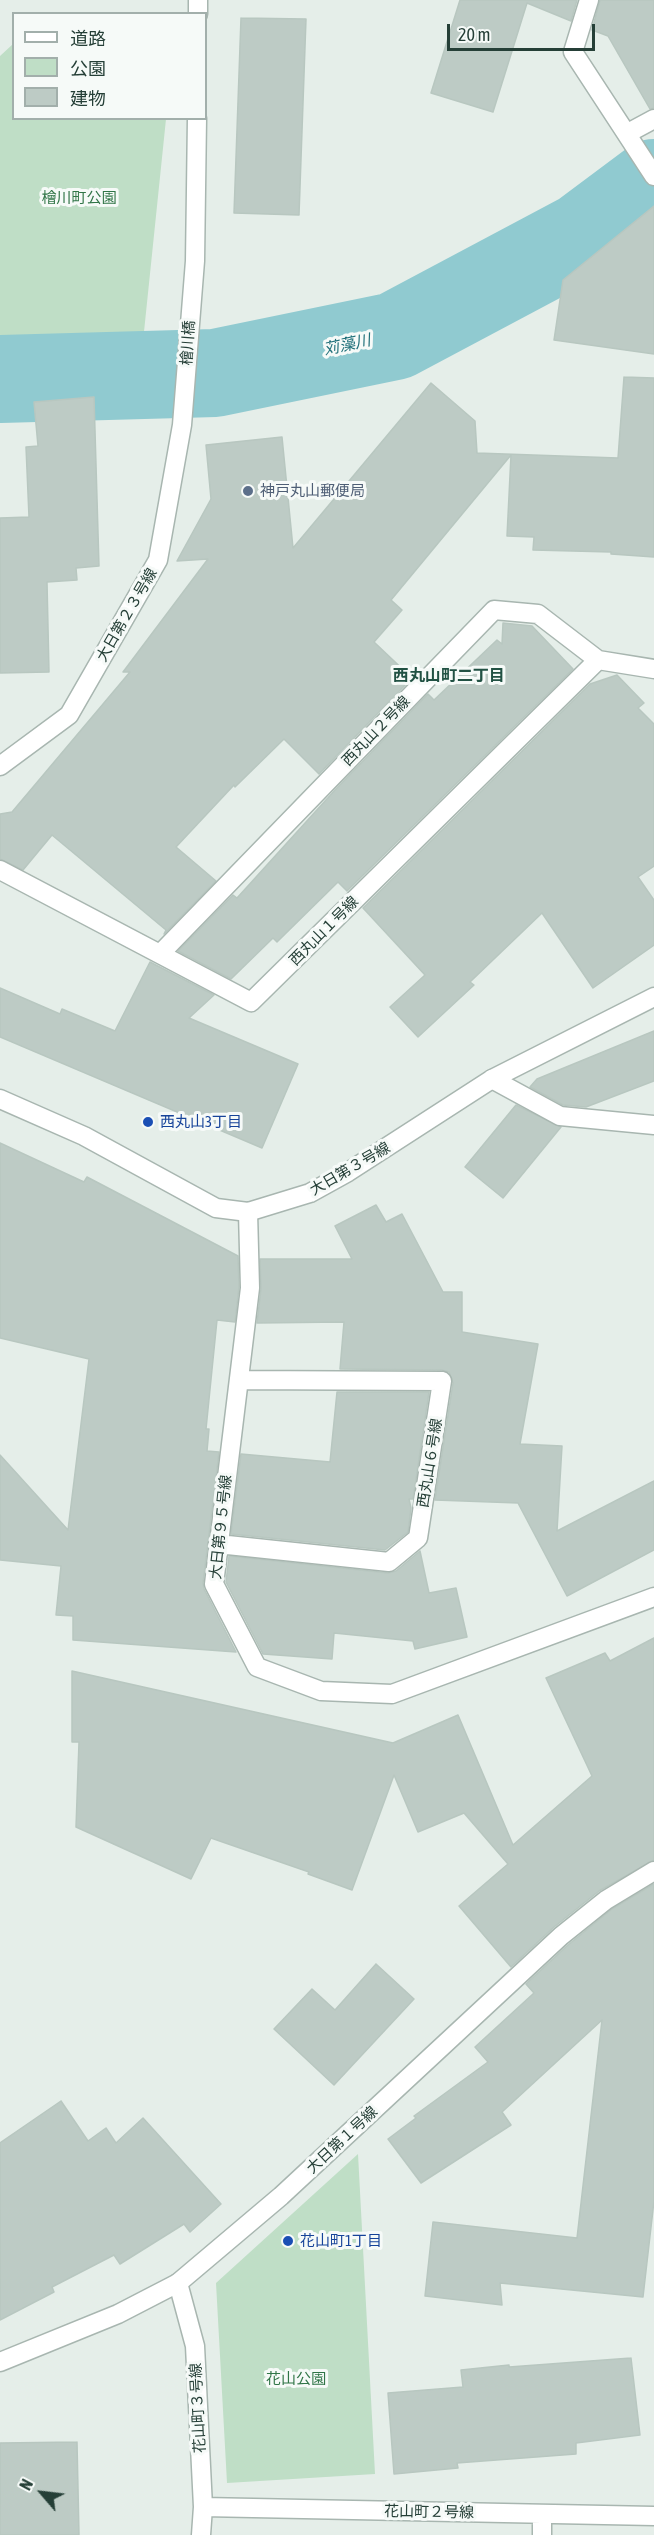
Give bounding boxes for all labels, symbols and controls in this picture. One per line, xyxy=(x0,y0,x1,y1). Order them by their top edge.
legend xyxy=(12,12,207,120)
scale bar xyxy=(450,12,598,50)
text: 20 m xyxy=(458,24,490,45)
text: 道路 xyxy=(70,28,106,49)
text: 公園 xyxy=(70,58,106,79)
text: 建物 xyxy=(70,88,106,109)
park label: 檜川町公園 xyxy=(42,189,116,207)
street label: 檜川橋 xyxy=(177,320,199,366)
water label: 苅藻川 xyxy=(322,331,372,359)
place label: 神戸丸山郵便局 xyxy=(260,482,365,500)
marker: 神戸丸山郵便局 xyxy=(241,484,255,498)
street label: 大日第２３号線 xyxy=(93,565,161,665)
district label: 西丸山町二丁目 xyxy=(393,666,505,686)
street label: 西丸山２号線 xyxy=(338,692,414,770)
street label: 西丸山１号線 xyxy=(286,893,362,969)
place label: 西丸山3丁目 xyxy=(160,1113,242,1131)
marker: 西丸山3丁目 xyxy=(141,1115,155,1129)
street label: 大日第３号線 xyxy=(307,1139,393,1199)
street label: 西丸山６号線 xyxy=(414,1417,446,1509)
street label: 大日第９５号線 xyxy=(207,1474,235,1580)
street label: 大日第１号線 xyxy=(303,2103,381,2177)
place label: 花山町1丁目 xyxy=(300,2232,382,2250)
marker: 花山町1丁目 xyxy=(281,2234,295,2248)
street label: 花山町３号線 xyxy=(187,2363,209,2453)
park label: 花山公園 xyxy=(266,2370,326,2388)
north arrow xyxy=(12,2463,72,2523)
text: N xyxy=(16,2476,36,2493)
street label: 花山町２号線 xyxy=(384,2502,474,2522)

